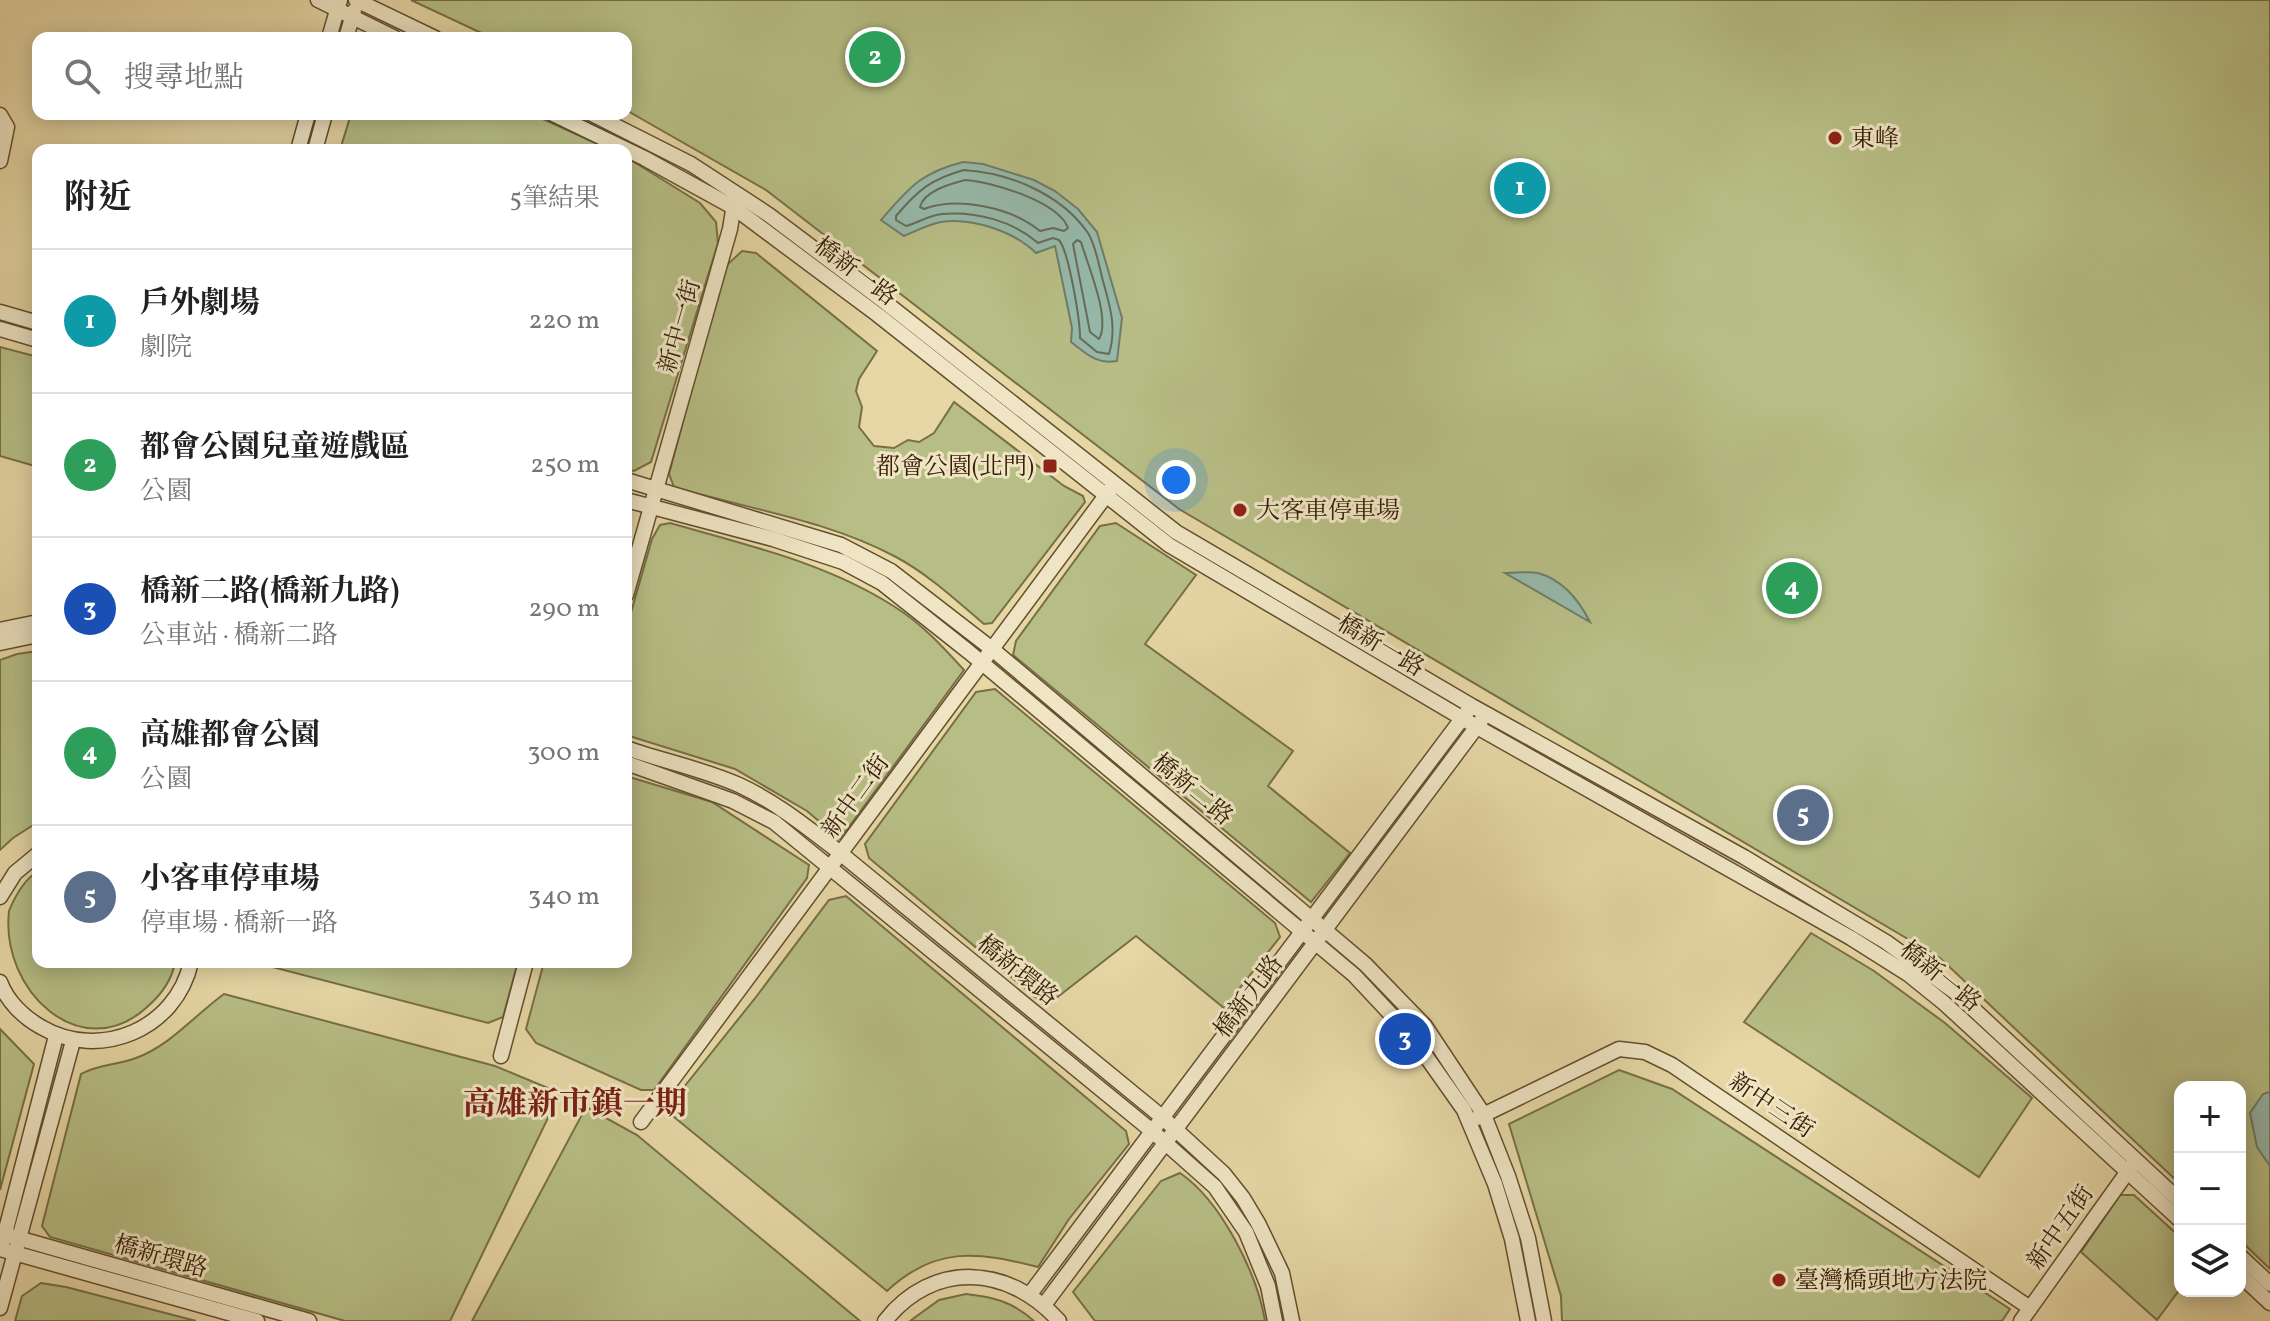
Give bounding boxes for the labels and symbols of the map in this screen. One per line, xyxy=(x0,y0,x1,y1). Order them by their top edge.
pin: 2 xyxy=(849,27,901,87)
place label: 東峰 xyxy=(1851,123,1899,157)
marker: 東峰 xyxy=(1826,129,1844,147)
pin: 1 xyxy=(1494,158,1546,218)
street label: 橋新一路 xyxy=(806,230,903,315)
street label: 新中一街 xyxy=(651,276,710,377)
place label: 都會公園(北門) xyxy=(876,451,1034,485)
marker: 都會公園(北門) xyxy=(1041,457,1059,475)
your location xyxy=(1156,460,1196,500)
place label: 大客車停車場 xyxy=(1256,495,1400,529)
marker: 大客車停車場 xyxy=(1231,501,1249,519)
pin: 4 xyxy=(1766,558,1818,618)
street label: 橋新一路 xyxy=(1330,607,1430,686)
street label: 橋新二路 xyxy=(1144,747,1239,834)
street label: 新中二街 xyxy=(815,748,899,846)
pin: 5 xyxy=(1777,785,1829,845)
street label: 橋新環路 xyxy=(969,928,1065,1015)
street label: 橋新一路 xyxy=(1892,934,1988,1021)
street label: 橋新九路 xyxy=(1207,949,1292,1046)
pin: 3 xyxy=(1379,1009,1431,1069)
street label: 新中三街 xyxy=(1722,1066,1820,1148)
district label: 高雄新市鎮一期 xyxy=(463,1084,687,1128)
street label: 新中五街 xyxy=(2020,1179,2103,1277)
street label: 橋新環路 xyxy=(110,1228,211,1287)
place label: 臺灣橋頭地方法院 xyxy=(1795,1265,1987,1299)
marker: 臺灣橋頭地方法院 xyxy=(1770,1271,1788,1289)

